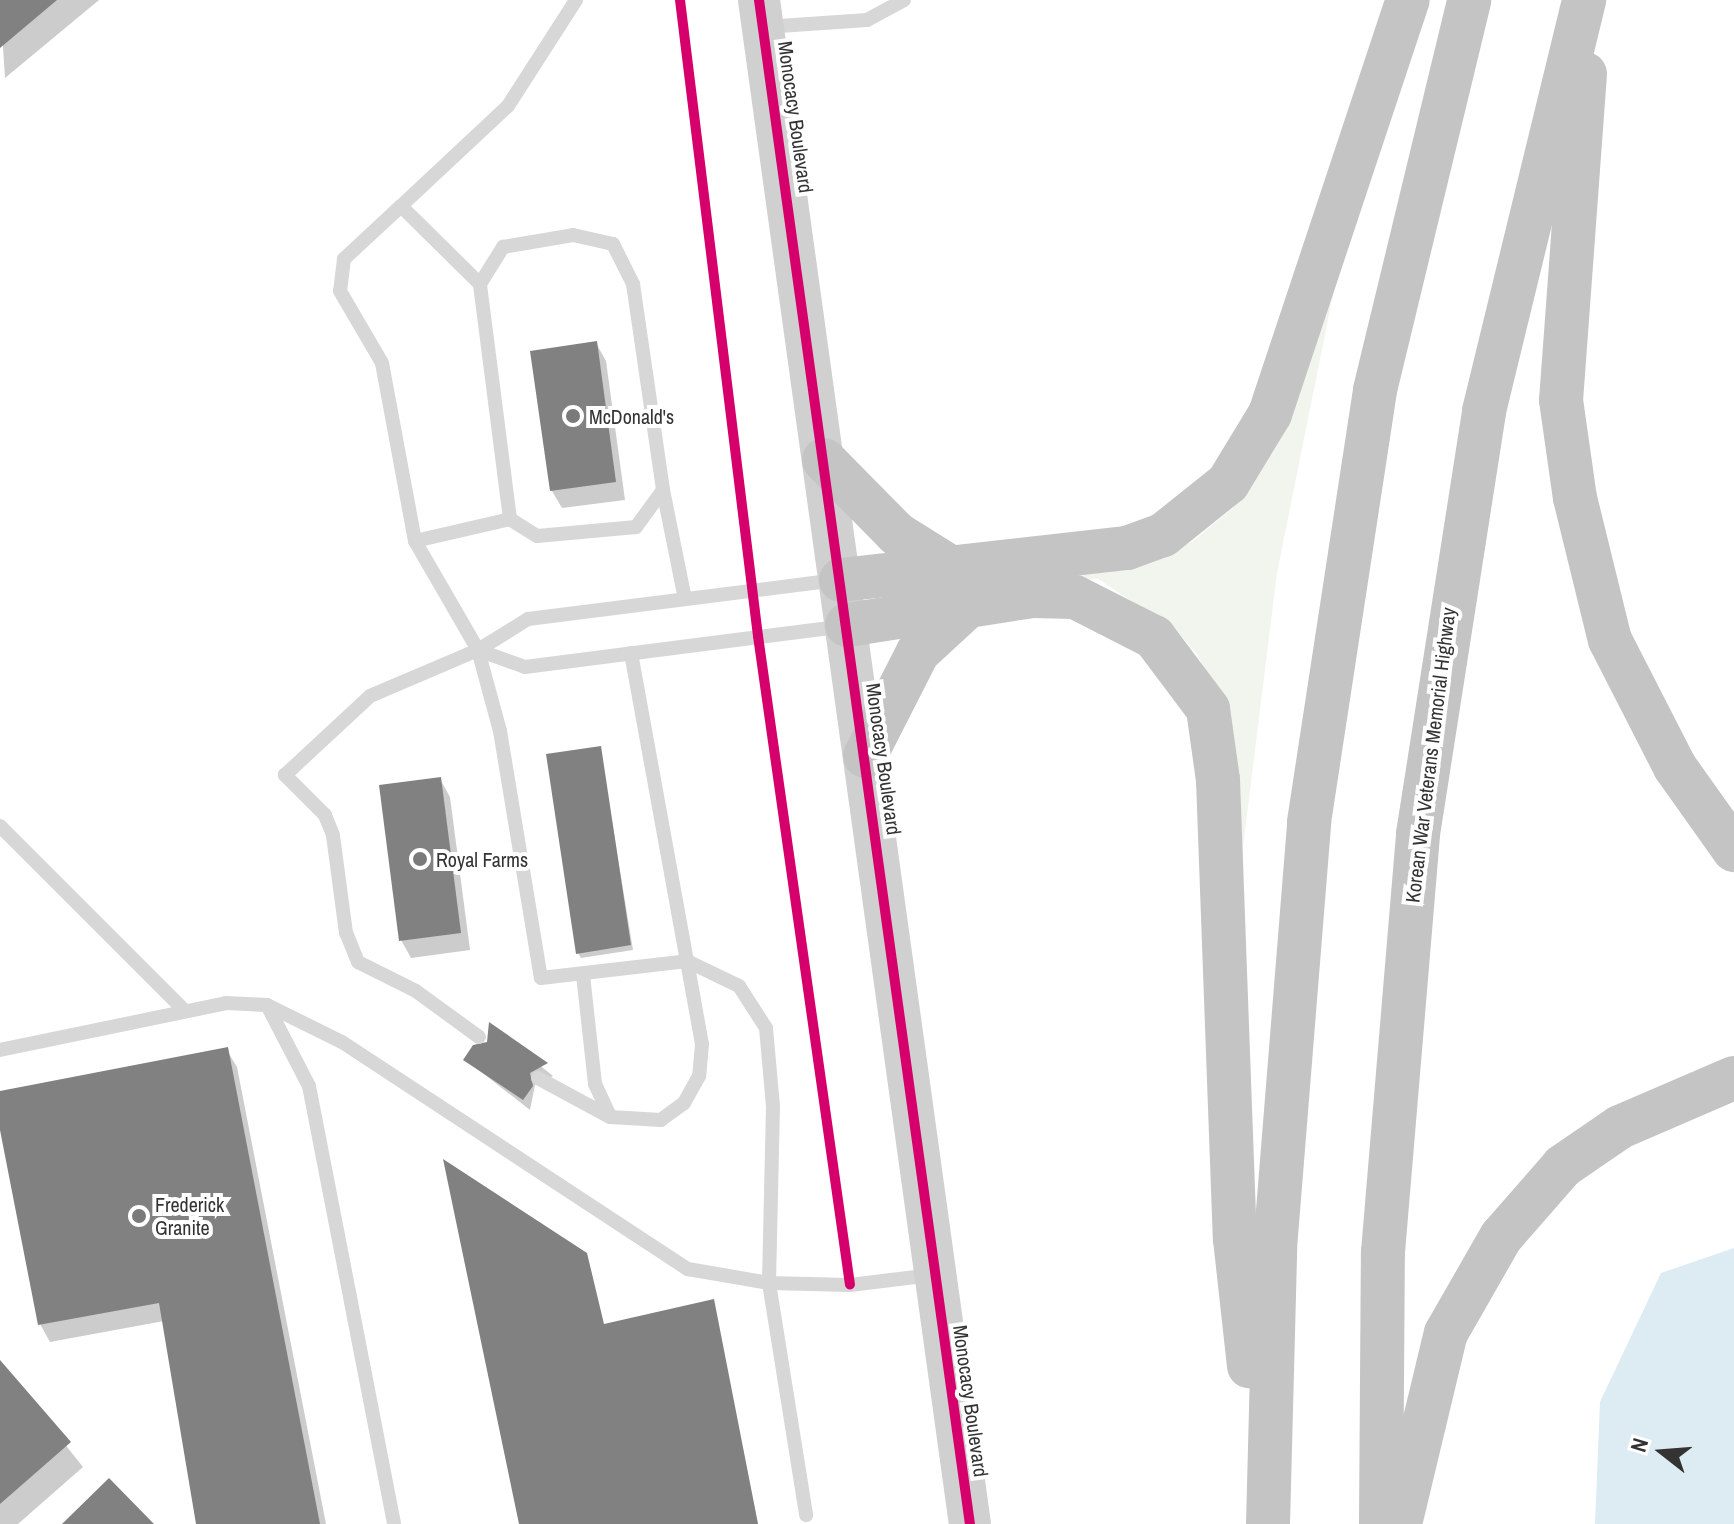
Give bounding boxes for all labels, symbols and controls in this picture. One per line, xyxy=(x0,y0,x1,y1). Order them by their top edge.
street label: Monocacy Boulevard xyxy=(773,40,819,194)
place label: McDonald's xyxy=(589,404,674,428)
marker: McDonald's xyxy=(564,407,582,425)
street label: Korean War Veterans Memorial Highway xyxy=(1400,606,1460,904)
street label: Monocacy Boulevard xyxy=(861,682,907,836)
place label: Royal Farms xyxy=(436,847,528,871)
marker: Royal Farms xyxy=(411,850,429,868)
place label: Frederick Granite xyxy=(155,1192,224,1239)
marker: Frederick Granite xyxy=(130,1207,148,1225)
street label: Monocacy Boulevard xyxy=(948,1324,994,1478)
north arrow xyxy=(1622,1412,1702,1492)
text: N xyxy=(1623,1434,1655,1456)

